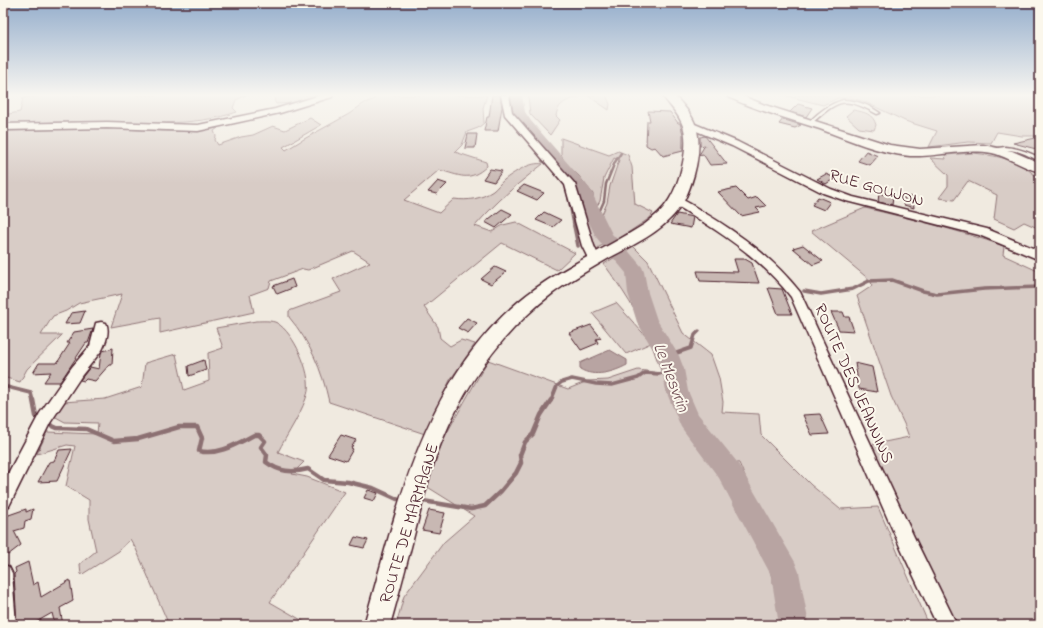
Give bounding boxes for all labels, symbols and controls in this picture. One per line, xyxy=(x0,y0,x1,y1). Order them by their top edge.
street label: RUE GOUJON xyxy=(826,163,927,214)
street label: ROUTE DES JEANNINS xyxy=(807,300,900,467)
water label: Le Mesvrin xyxy=(645,339,696,417)
street label: ROUTE DE MARMAGNE xyxy=(373,440,446,607)

